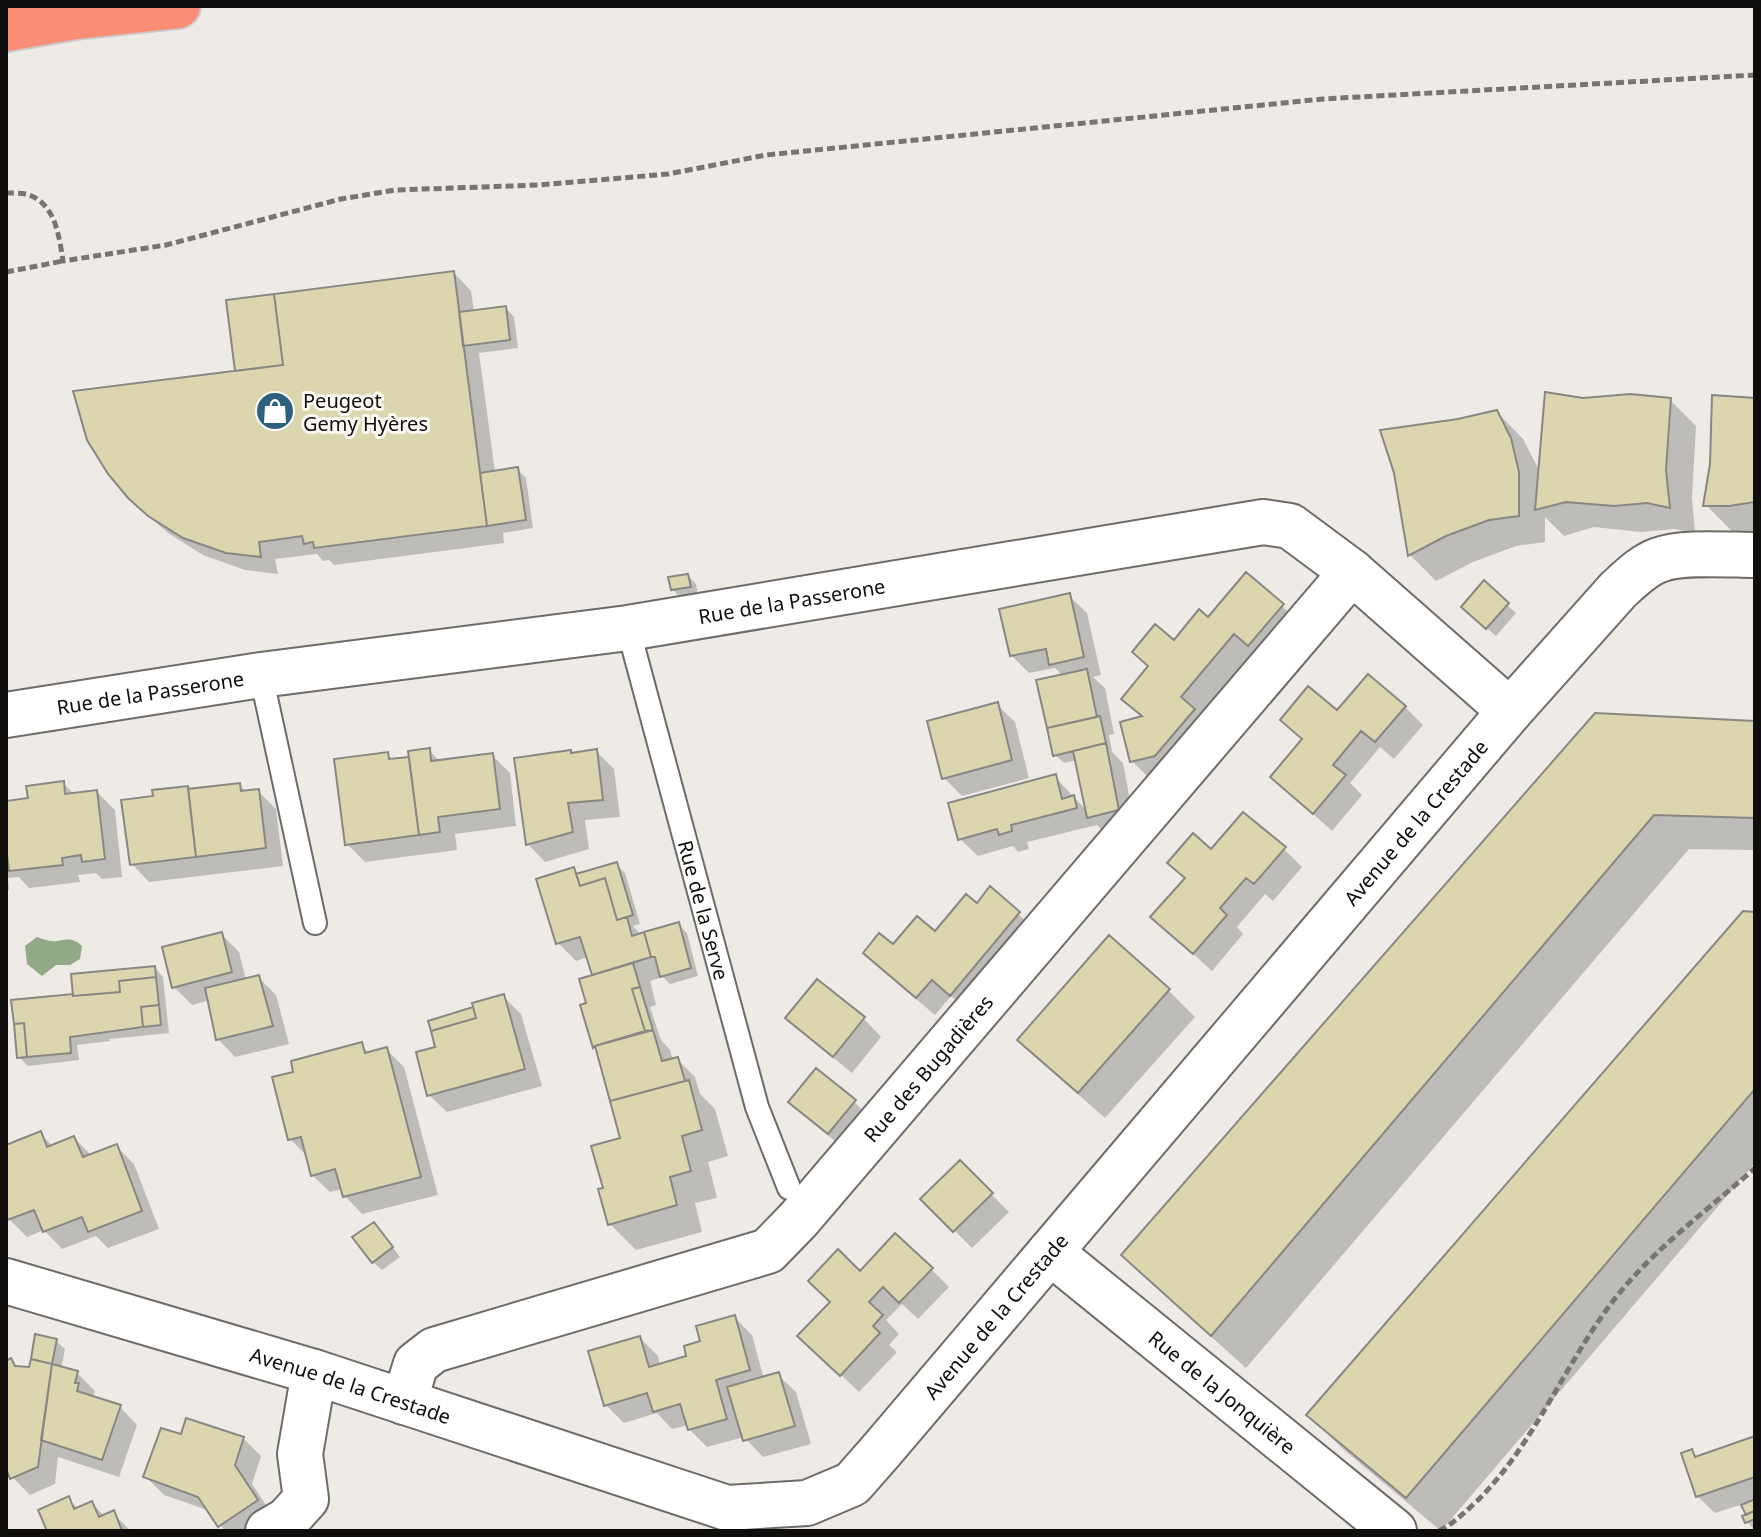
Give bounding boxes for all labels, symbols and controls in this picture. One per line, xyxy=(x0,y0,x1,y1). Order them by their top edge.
place label: Peugeot Gemy Hyères xyxy=(303,387,428,437)
shop icon: Peugeot Gemy Hyères xyxy=(254,390,296,432)
street label: Rue de la Passerone xyxy=(696,572,887,630)
street label: Rue de la Passerone xyxy=(55,664,246,720)
street label: Avenue de la Crestade xyxy=(1337,734,1493,911)
street label: Rue de la Serve xyxy=(672,837,736,983)
street label: Rue des Bugadières xyxy=(857,989,999,1148)
street label: Avenue de la Crestade xyxy=(918,1228,1074,1405)
street label: Rue de la Jonquière xyxy=(1143,1324,1302,1460)
street label: Avenue de la Crestade xyxy=(247,1340,455,1430)

